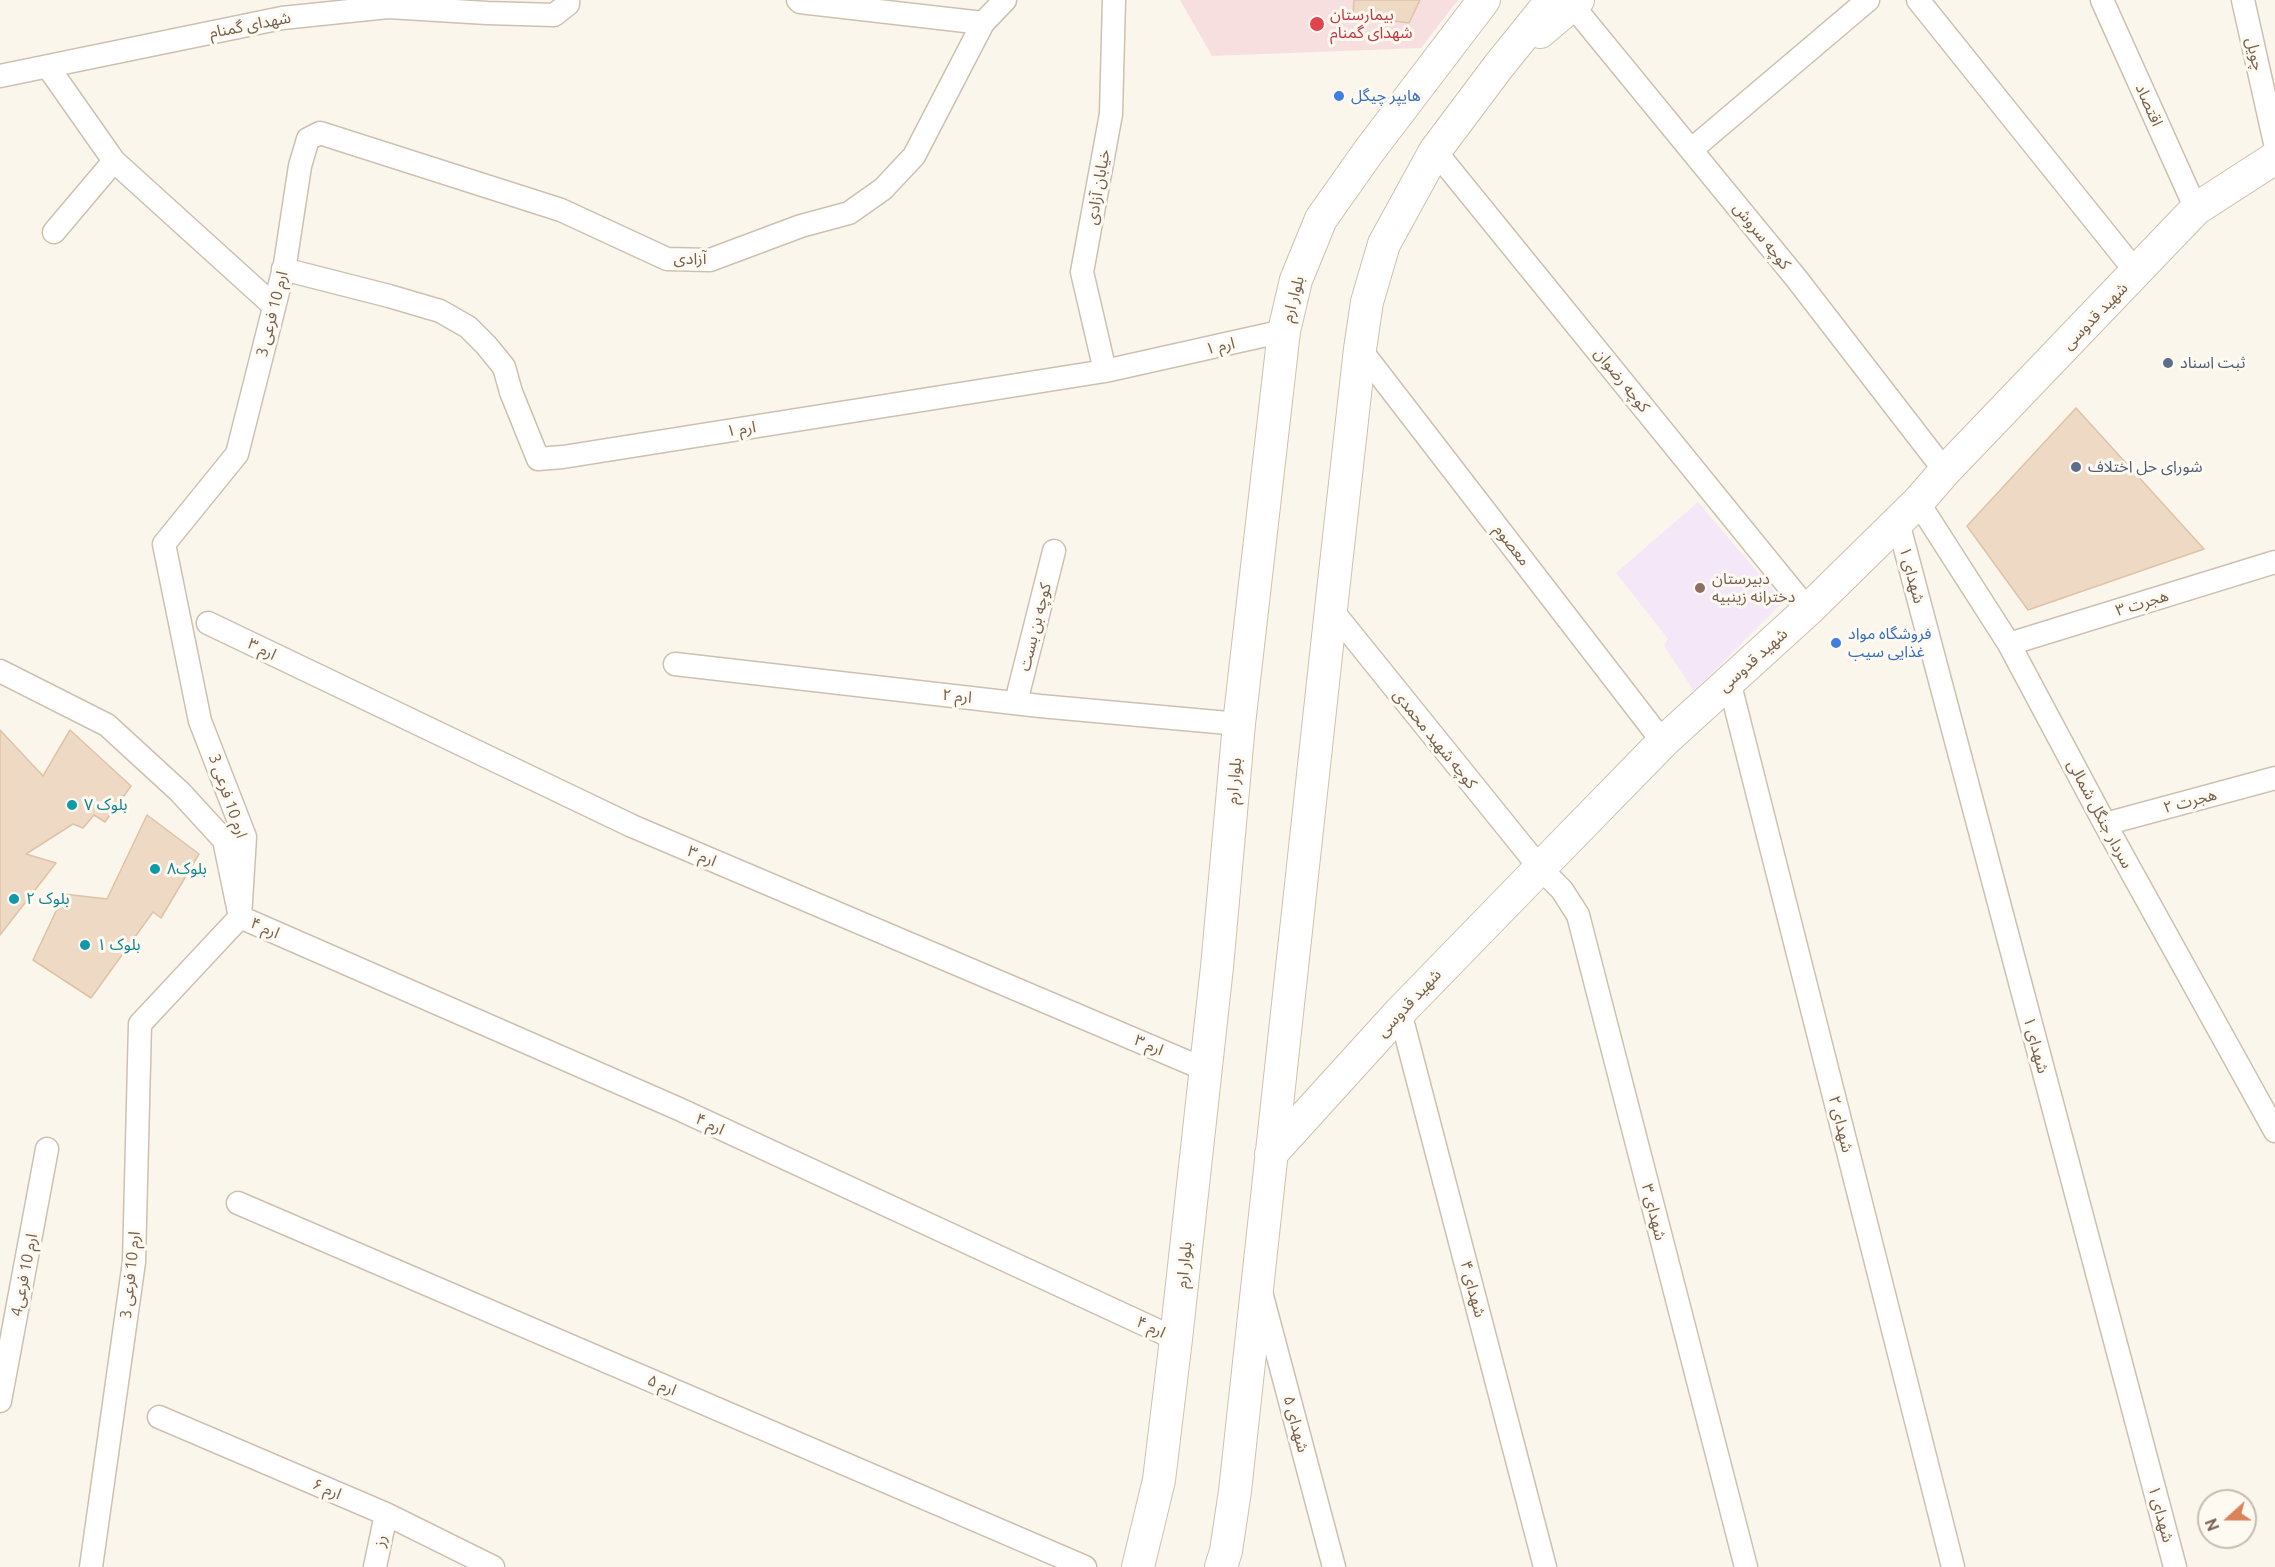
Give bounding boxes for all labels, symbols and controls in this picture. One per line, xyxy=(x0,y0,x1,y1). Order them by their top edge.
place label: بیمارستان شهدای گمنام xyxy=(1330,5,1413,43)
street label: شهدای گمنام xyxy=(208,8,292,42)
marker: بیمارستان شهدای گمنام xyxy=(1308,15,1326,33)
street label: چویل xyxy=(2242,36,2268,72)
street label: اقتصاد xyxy=(2131,81,2167,129)
place label: هایپر چیگل xyxy=(1351,86,1421,106)
marker: هایپر چیگل xyxy=(1332,89,1346,103)
street label: خیابان آزادی xyxy=(1082,148,1114,226)
street label: کوچه سروش xyxy=(1729,199,1795,273)
street label: آزادی xyxy=(674,249,706,269)
street label: ارم 10 فرعی 3 xyxy=(252,269,292,359)
street label: بلوار ارم xyxy=(1278,274,1308,324)
street label: شهید قدوسی xyxy=(2058,278,2132,354)
street label: ارم ۱ xyxy=(1203,333,1237,359)
street label: کوچه رضوان xyxy=(1590,344,1654,416)
place label: ثبت اسناد xyxy=(2180,353,2246,373)
marker: ثبت اسناد xyxy=(2161,356,2175,370)
street label: ارم ۱ xyxy=(725,417,757,441)
place label: شورای حل اختلاف xyxy=(2088,457,2202,477)
marker: شورای حل اختلاف xyxy=(2069,460,2083,474)
street label: معصوم xyxy=(1490,520,1534,570)
street label: شهدای ۱ xyxy=(1895,545,1929,605)
place label: دبیرستان دخترانه زینبیه xyxy=(1712,569,1795,607)
street label: کوچه بن بست xyxy=(1015,581,1055,673)
marker: دبیرستان دخترانه زینبیه xyxy=(1693,581,1707,595)
street label: هجرت ۳ xyxy=(2113,586,2171,620)
street label: شهید قدوسی xyxy=(1715,624,1791,696)
place label: فروشگاه مواد غذایی سیب xyxy=(1848,624,1932,662)
street label: ارم ۳ xyxy=(244,634,280,664)
marker: فروشگاه مواد غذایی سیب xyxy=(1829,636,1843,650)
street label: ارم ۲ xyxy=(941,685,973,707)
street label: کوچه شهید محمدی xyxy=(1389,685,1481,793)
street label: ارم 10 فرعی 3 xyxy=(205,751,251,841)
street label: سردار جنگل شمالی xyxy=(2063,756,2137,872)
street label: بلوار ارم xyxy=(1222,757,1246,805)
street label: هجرت ۲ xyxy=(2161,785,2219,817)
place label: بلوک ۷ xyxy=(84,795,128,815)
marker: بلوک ۷ xyxy=(65,798,79,812)
street label: ارم ۳ xyxy=(685,841,719,871)
place label: بلوک۸ xyxy=(167,859,207,879)
marker: بلوک۸ xyxy=(148,862,162,876)
place label: بلوک ۲ xyxy=(26,889,70,909)
marker: بلوک ۲ xyxy=(7,892,21,906)
street label: ارم ۴ xyxy=(248,913,282,943)
place label: بلوک ۱ xyxy=(97,935,141,955)
marker: بلوک ۱ xyxy=(78,938,92,952)
street label: شهید قدوسی xyxy=(1373,965,1445,1041)
street label: شهدای ۱ xyxy=(2019,1015,2053,1075)
street label: ارم ۳ xyxy=(1132,1030,1166,1060)
street label: شهدای ۲ xyxy=(1825,1094,1857,1154)
street label: ارم ۴ xyxy=(693,1109,727,1139)
street label: شهدای ۳ xyxy=(1638,1182,1670,1242)
street label: ارم 10 فرعی 3 xyxy=(116,1230,144,1320)
street label: ارم 10 فرعی4 xyxy=(7,1232,41,1318)
street label: بلوار ارم xyxy=(1172,1241,1196,1289)
street label: شهدای ۴ xyxy=(1456,1259,1490,1319)
street label: ارم ۴ xyxy=(1134,1312,1168,1342)
street label: ارم ۵ xyxy=(645,1370,679,1400)
street label: شهدای ۵ xyxy=(1279,1394,1313,1454)
street label: ارم ۶ xyxy=(310,1474,344,1504)
street label: شهدای ۱ xyxy=(2144,1484,2178,1544)
north arrow xyxy=(2197,1489,2257,1549)
text: N xyxy=(2202,1516,2223,1534)
street label: رز xyxy=(369,1533,391,1549)

